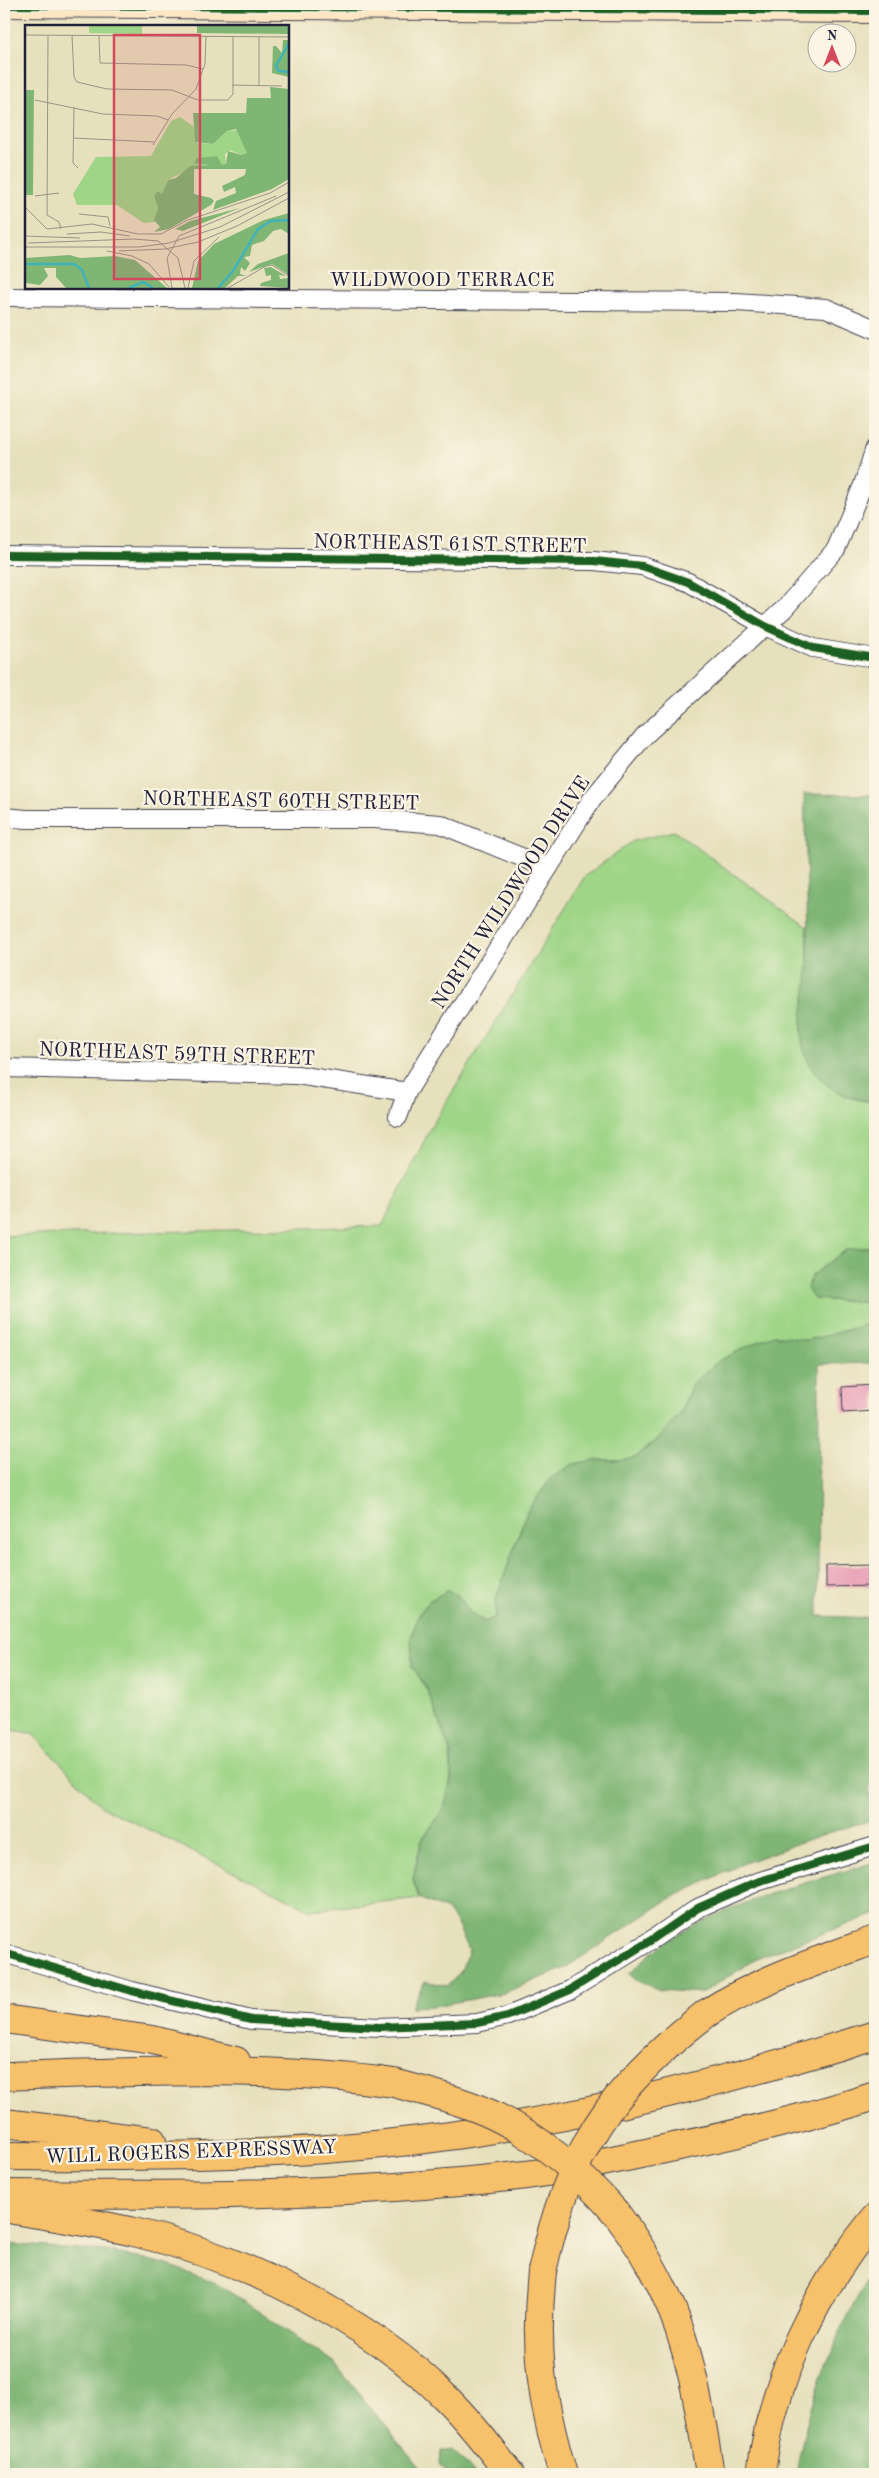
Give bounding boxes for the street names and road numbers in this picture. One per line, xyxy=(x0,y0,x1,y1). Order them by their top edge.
street label: WILDWOOD TERRACE xyxy=(330,271,554,291)
street label: NORTHEAST 61ST STREET xyxy=(313,533,587,557)
street label: NORTH WILDWOOD DRIVE xyxy=(429,773,594,1013)
street label: NORTHEAST 60TH STREET xyxy=(142,790,420,814)
street label: NORTHEAST 59TH STREET xyxy=(38,1040,316,1070)
street label: WILL ROGERS EXPRESSWAY xyxy=(45,2138,338,2168)

